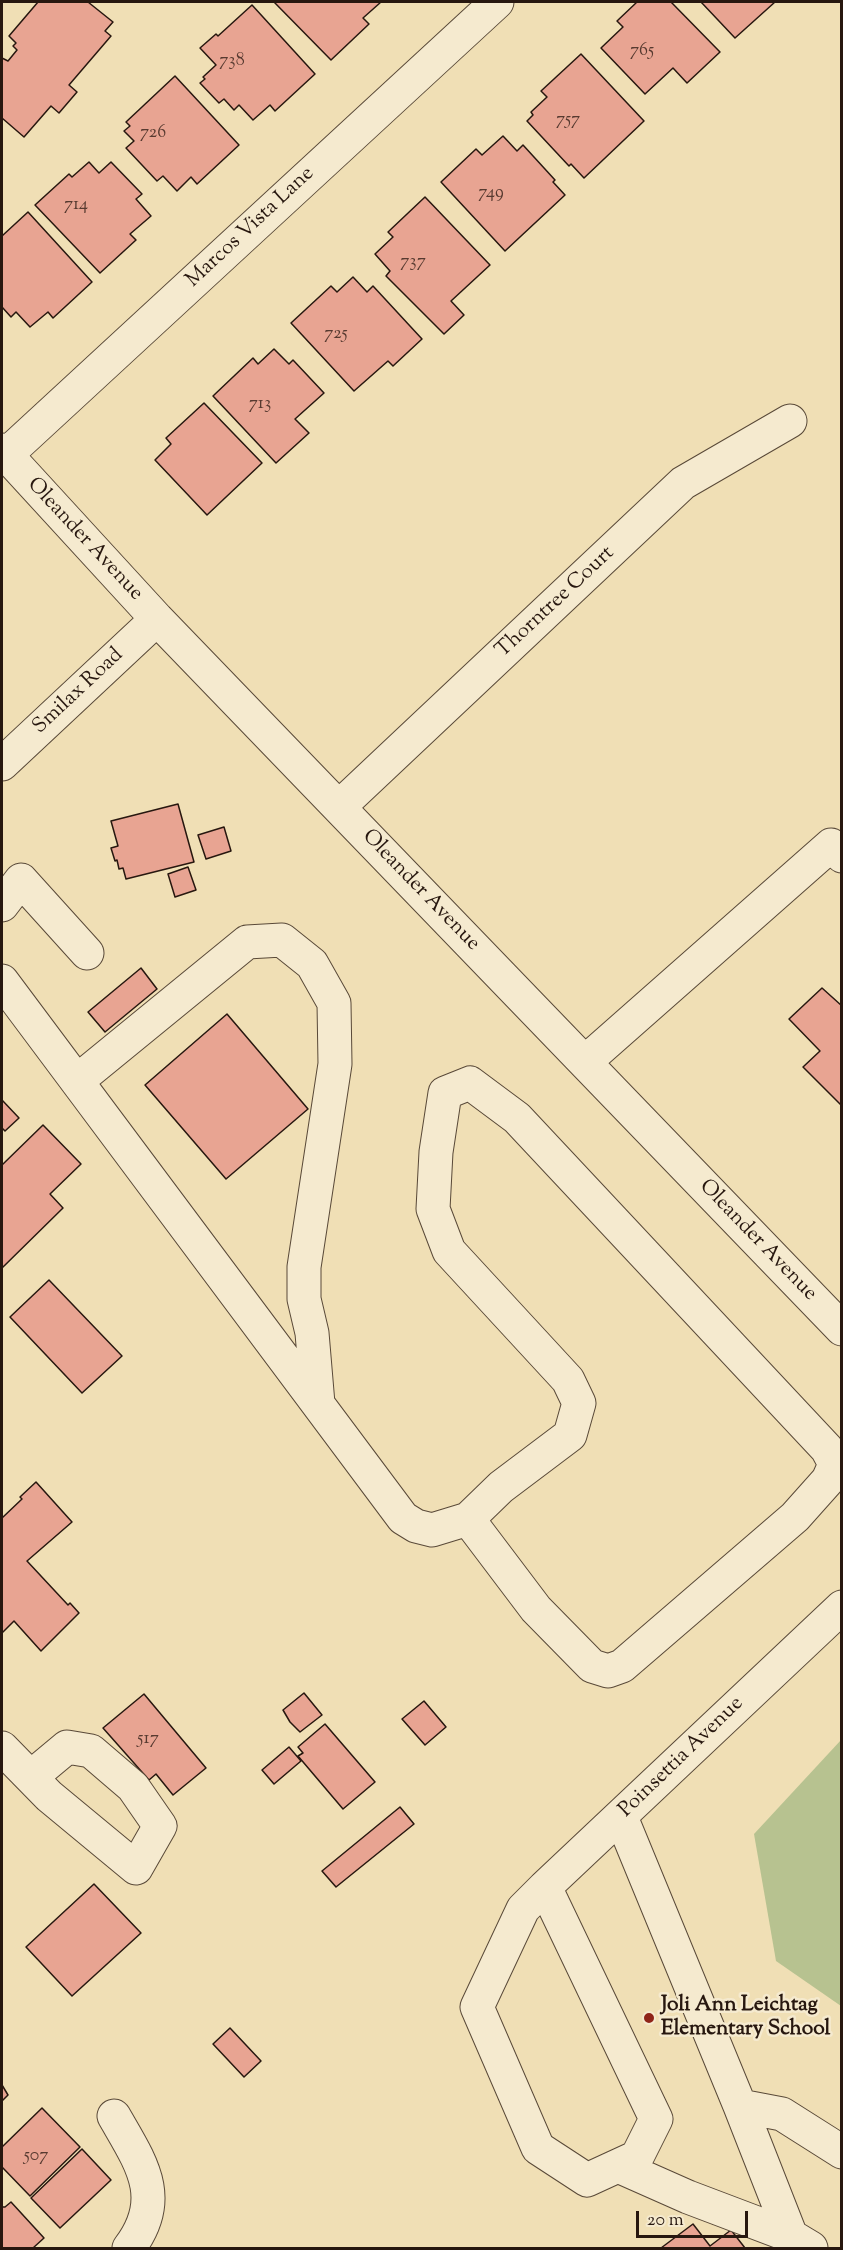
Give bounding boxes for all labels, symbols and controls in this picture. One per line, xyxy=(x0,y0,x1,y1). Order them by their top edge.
house number: 765 xyxy=(630,41,654,63)
house number: 738 xyxy=(219,51,245,73)
house number: 757 xyxy=(556,110,580,132)
house number: 726 xyxy=(140,123,166,145)
street label: Marcos Vista Lane xyxy=(182,162,320,294)
house number: 749 xyxy=(478,183,504,205)
house number: 714 xyxy=(64,195,88,217)
house number: 737 xyxy=(400,252,426,274)
house number: 725 xyxy=(324,324,348,346)
house number: 713 xyxy=(249,394,271,416)
street label: Oleander Avenue xyxy=(21,473,147,607)
street label: Thorntree Court xyxy=(492,542,620,664)
street label: Smilax Road xyxy=(29,644,129,740)
street label: Oleander Avenue xyxy=(356,825,484,957)
street label: Oleander Avenue xyxy=(693,1175,821,1307)
street label: Poinsettia Avenue xyxy=(614,1692,750,1824)
house number: 517 xyxy=(137,1729,159,1751)
place label: Joli Ann Leichtag Elementary School xyxy=(661,1993,830,2043)
marker: Joli Ann Leichtag Elementary School xyxy=(642,2011,656,2025)
house number: 507 xyxy=(24,2146,48,2168)
scale bar xyxy=(639,2199,752,2237)
text: 20 m xyxy=(647,2208,684,2234)

